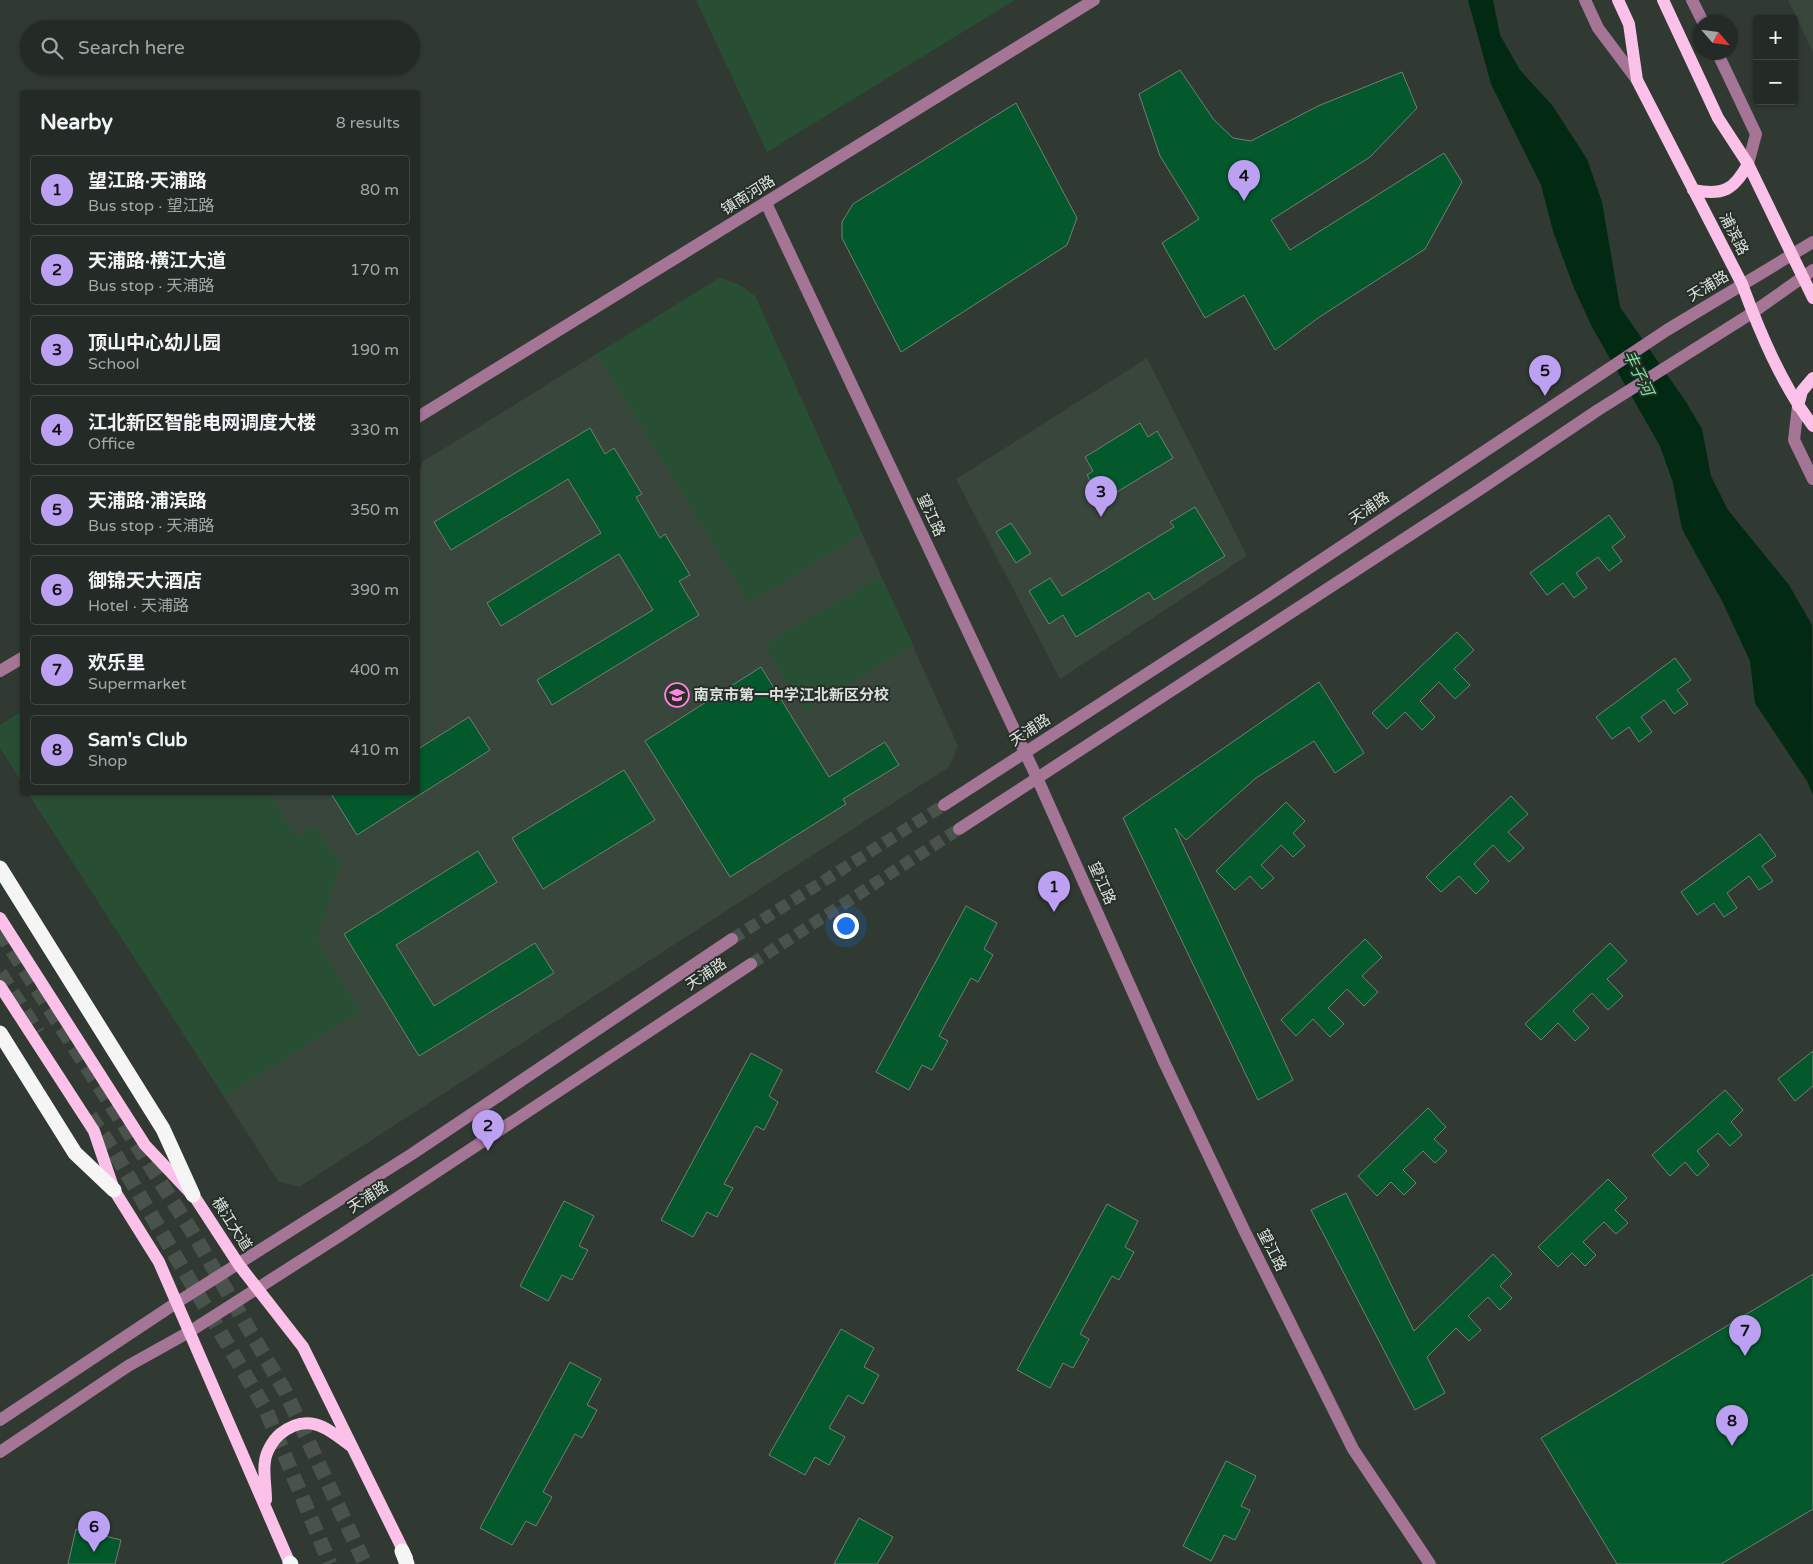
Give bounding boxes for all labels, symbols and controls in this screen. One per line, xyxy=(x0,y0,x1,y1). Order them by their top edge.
north arrow xyxy=(1693,15,1738,60)
map controls xyxy=(1753,15,1798,105)
button: + xyxy=(1753,15,1798,60)
search box xyxy=(20,20,420,75)
icon: search xyxy=(38,34,66,62)
text: Search here xyxy=(78,37,185,59)
button: − xyxy=(1753,60,1798,105)
text: Nearby xyxy=(40,110,113,135)
text: 8 results xyxy=(336,113,400,133)
pin: 4 xyxy=(1228,160,1260,201)
text: 望江路·天浦路 xyxy=(88,170,207,192)
street label: 镇南河路 xyxy=(718,171,778,219)
text: 1 xyxy=(52,180,62,200)
text: 80 m xyxy=(360,180,399,200)
text: Bus stop · 望江路 xyxy=(88,196,214,216)
street label: 浦滨路 xyxy=(1716,210,1752,258)
text: 天浦路·横江大道 xyxy=(88,250,226,272)
text: 2 xyxy=(52,260,62,280)
text: 170 m xyxy=(350,260,399,280)
street label: 天浦路 xyxy=(1684,267,1732,305)
text: Bus stop · 天浦路 xyxy=(88,276,214,296)
text: 顶山中心幼儿园 xyxy=(88,332,221,354)
text: 3 xyxy=(52,340,62,360)
text: 190 m xyxy=(350,340,399,360)
water label: 丰子河 xyxy=(1618,347,1659,402)
text: School xyxy=(88,354,140,374)
pin: 5 xyxy=(1529,355,1561,396)
text: 江北新区智能电网调度大楼 xyxy=(88,412,316,434)
text: 4 xyxy=(52,420,62,440)
text: 330 m xyxy=(350,420,399,440)
text: Office xyxy=(88,434,135,454)
pin: 3 xyxy=(1085,476,1117,517)
street label: 天浦路 xyxy=(1345,488,1393,528)
text: 天浦路·浦滨路 xyxy=(88,490,207,512)
street label: 望江路 xyxy=(913,491,949,539)
text: 5 xyxy=(52,500,62,520)
text: 350 m xyxy=(350,500,399,520)
text: Bus stop · 天浦路 xyxy=(88,516,214,536)
text: 御锦天大酒店 xyxy=(88,570,202,592)
text: 6 xyxy=(52,580,62,600)
text: 390 m xyxy=(350,580,399,600)
text: Hotel · 天浦路 xyxy=(88,596,189,616)
text: 欢乐里 xyxy=(88,652,145,674)
text: 7 xyxy=(52,660,62,680)
text: 400 m xyxy=(350,660,399,680)
text: Supermarket xyxy=(88,674,186,694)
school or university icon: 南京市第一中学江北新区分校 xyxy=(664,682,690,708)
place label: 南京市第一中学江北新区分校 xyxy=(694,686,889,704)
street label: 天浦路 xyxy=(1006,710,1054,750)
text: Sam's Club xyxy=(88,729,188,751)
text: 8 xyxy=(52,740,62,760)
text: 410 m xyxy=(350,740,399,760)
text: Shop xyxy=(88,751,127,771)
street label: 望江路 xyxy=(1085,859,1119,907)
pin: 1 xyxy=(1038,871,1070,912)
your location xyxy=(833,913,859,939)
street label: 天浦路 xyxy=(682,954,730,994)
pin: 2 xyxy=(472,1110,504,1151)
street label: 天浦路 xyxy=(344,1177,392,1217)
street label: 横江大道 xyxy=(208,1194,256,1254)
street label: 望江路 xyxy=(1254,1226,1290,1274)
pin: 7 xyxy=(1729,1315,1761,1356)
pin: 8 xyxy=(1716,1405,1748,1446)
pin: 6 xyxy=(78,1511,110,1552)

